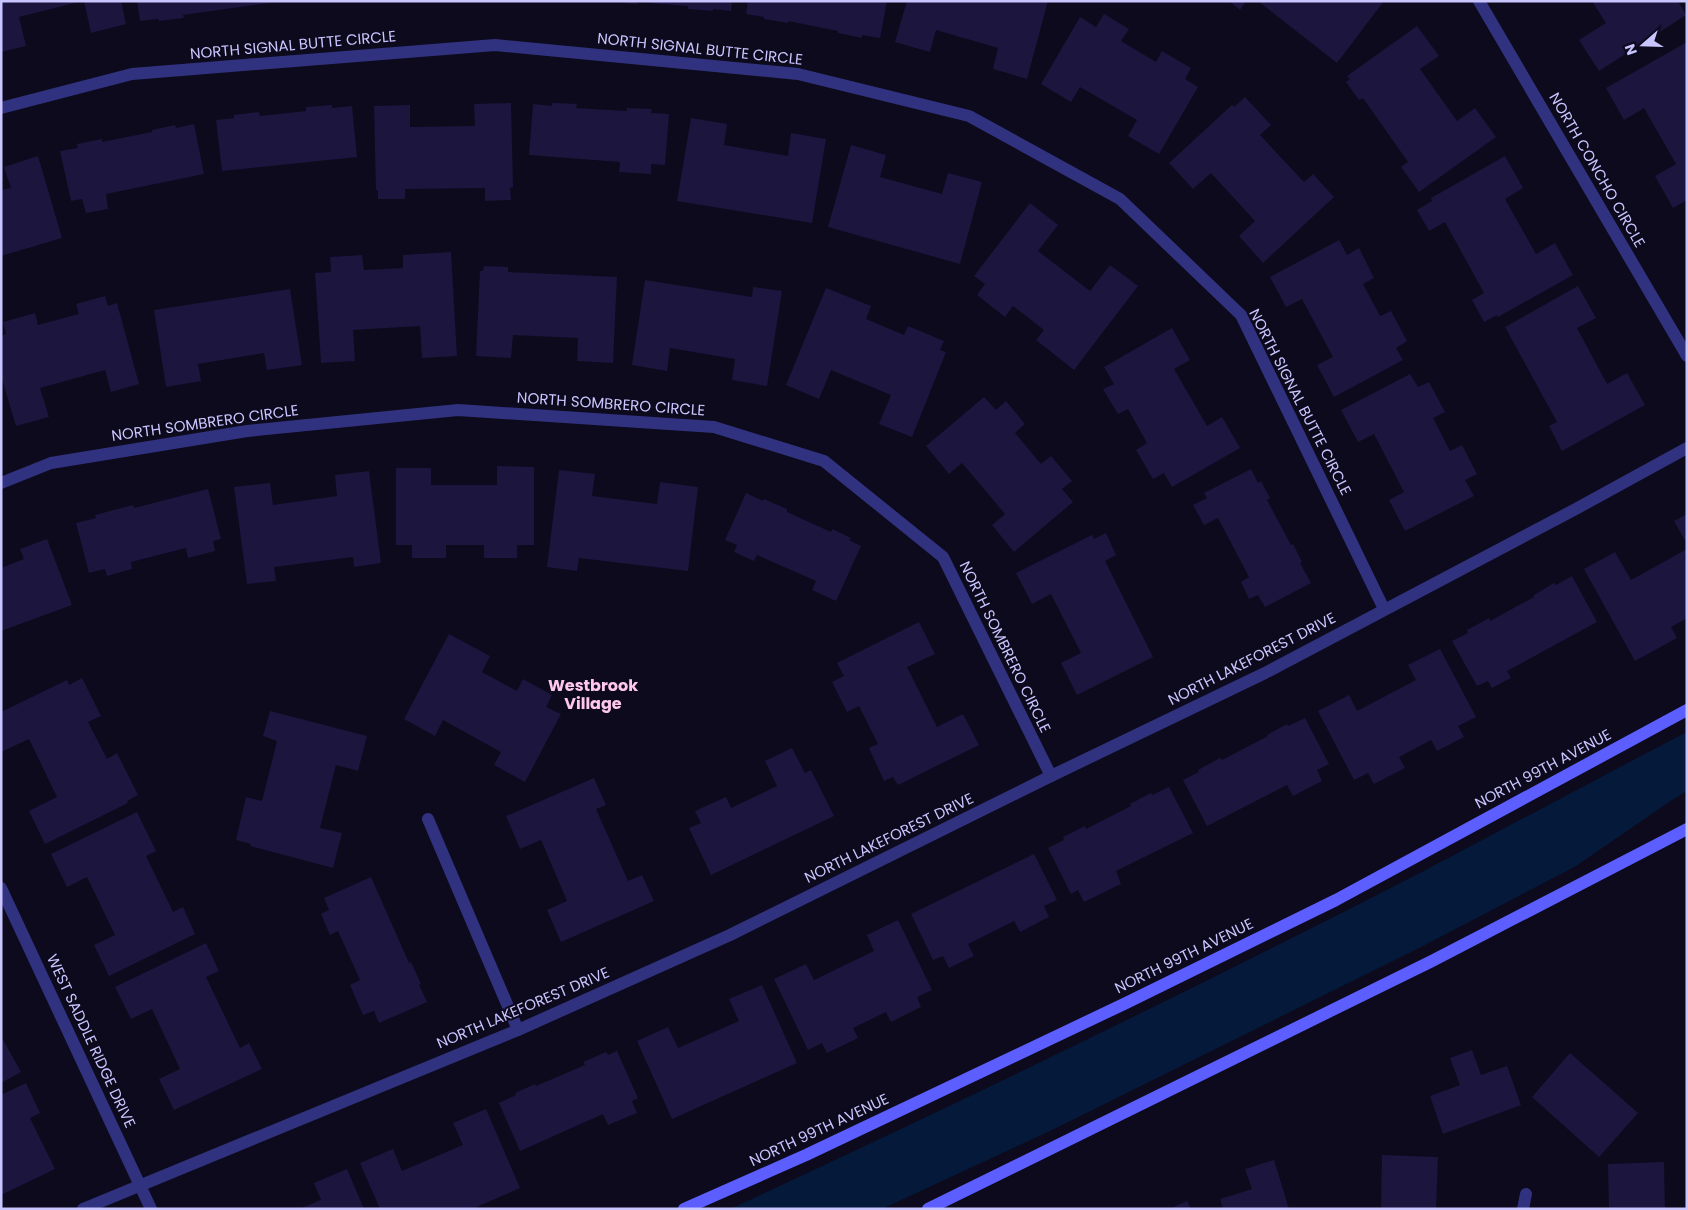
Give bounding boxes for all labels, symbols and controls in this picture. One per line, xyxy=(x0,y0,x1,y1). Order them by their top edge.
north arrow xyxy=(1618,20,1668,70)
street label: NORTH SIGNAL BUTTE CIRCLE xyxy=(189,25,397,64)
street label: NORTH SIGNAL BUTTE CIRCLE xyxy=(596,27,804,70)
text: N xyxy=(1620,41,1642,58)
street label: NORTH CONCHO CIRCLE xyxy=(1544,88,1650,251)
street label: NORTH SIGNAL BUTTE CIRCLE xyxy=(1244,305,1357,499)
street label: NORTH SOMBRERO CIRCLE xyxy=(516,386,706,421)
street label: NORTH SOMBRERO CIRCLE xyxy=(110,399,300,446)
street label: NORTH SOMBRERO CIRCLE xyxy=(955,557,1056,736)
street label: NORTH LAKEFOREST DRIVE xyxy=(1164,607,1339,710)
district label: Westbrook Village xyxy=(548,674,638,715)
street label: NORTH 99TH AVENUE xyxy=(1471,724,1615,813)
street label: NORTH LAKEFOREST DRIVE xyxy=(801,787,977,888)
street label: NORTH 99TH AVENUE xyxy=(1111,913,1257,998)
street label: WEST SADDLE RIDGE DRIVE xyxy=(42,950,141,1131)
street label: NORTH LAKEFOREST DRIVE xyxy=(433,962,612,1053)
street label: NORTH 99TH AVENUE xyxy=(746,1088,892,1171)

